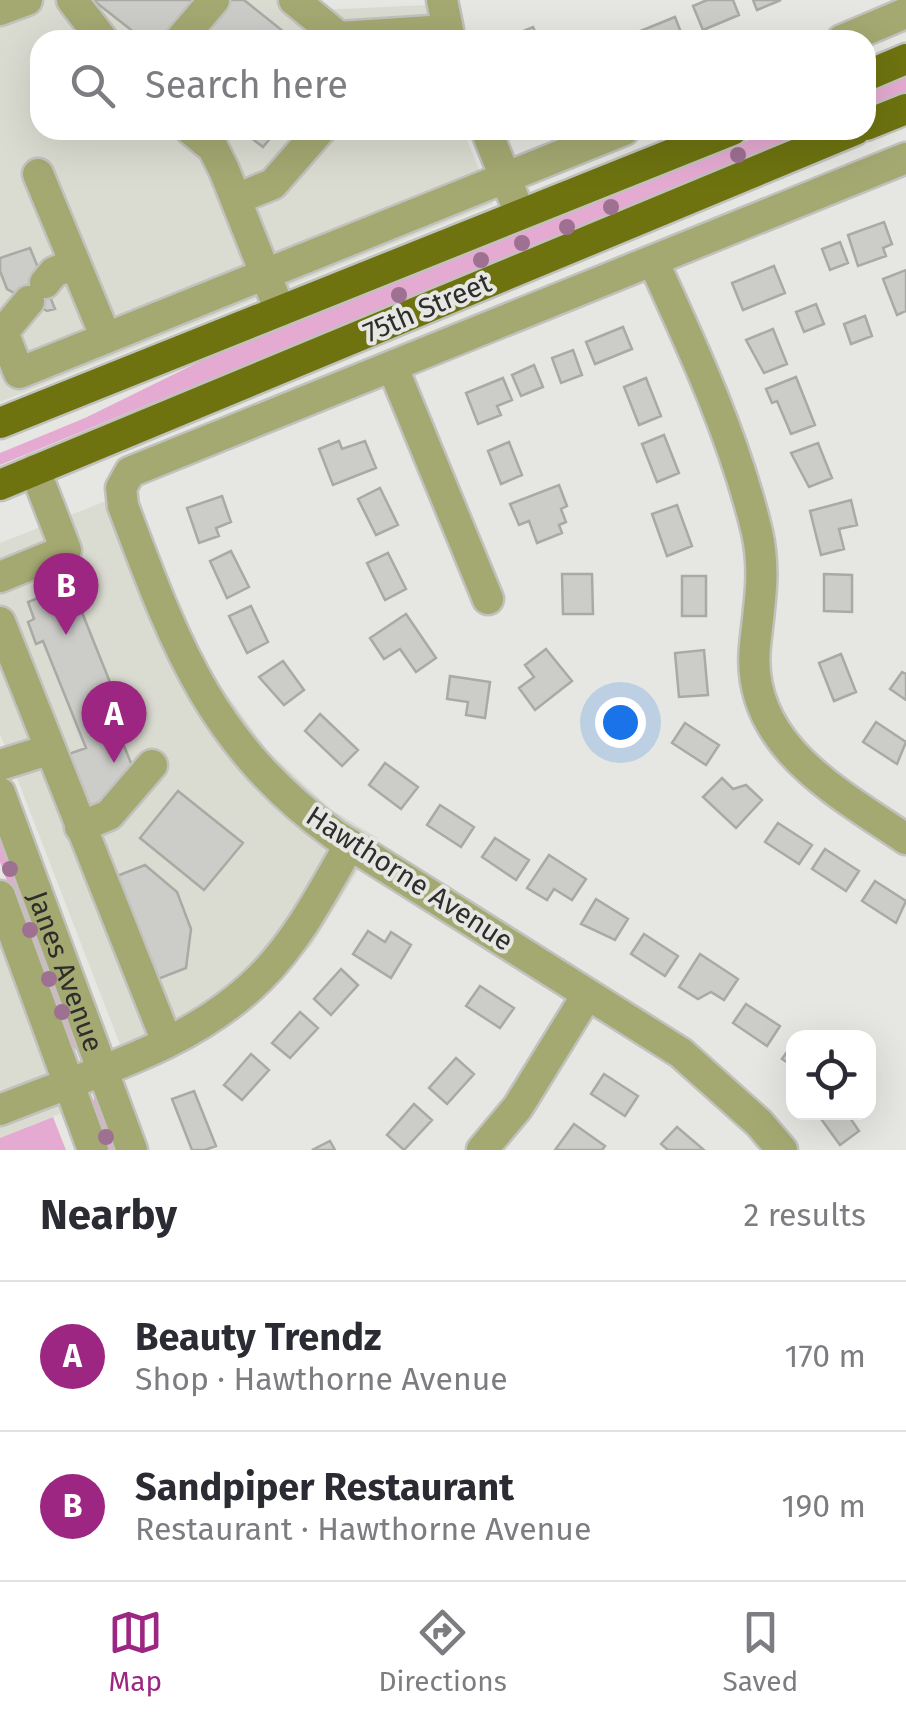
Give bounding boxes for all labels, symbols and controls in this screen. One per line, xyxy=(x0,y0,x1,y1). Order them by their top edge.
search box xyxy=(30,30,876,140)
icon: search xyxy=(65,58,120,113)
text: Search here xyxy=(145,62,348,108)
street label: 75th Street xyxy=(358,265,497,349)
pin: B xyxy=(34,552,98,635)
pin: A xyxy=(82,680,146,763)
your location xyxy=(595,697,646,748)
street label: Hawthorne Avenue xyxy=(300,799,519,958)
street label: Janes Avenue xyxy=(21,886,110,1056)
map controls xyxy=(786,1030,876,1120)
button: locate xyxy=(786,1030,876,1120)
text: Nearby xyxy=(40,1190,177,1240)
text: 2 results xyxy=(743,1196,866,1234)
text: Beauty Trendz xyxy=(135,1314,381,1360)
text: A xyxy=(63,1337,82,1375)
text: 170 m xyxy=(785,1337,866,1375)
text: Shop · Hawthorne Avenue xyxy=(135,1360,508,1398)
text: Sandpiper Restaurant xyxy=(135,1464,514,1510)
text: B xyxy=(63,1487,82,1525)
text: 190 m xyxy=(782,1487,866,1525)
text: Restaurant · Hawthorne Avenue xyxy=(135,1510,591,1548)
tab: Map xyxy=(108,1605,163,1698)
tab: Directions xyxy=(378,1605,507,1698)
tab: Saved xyxy=(722,1605,798,1698)

